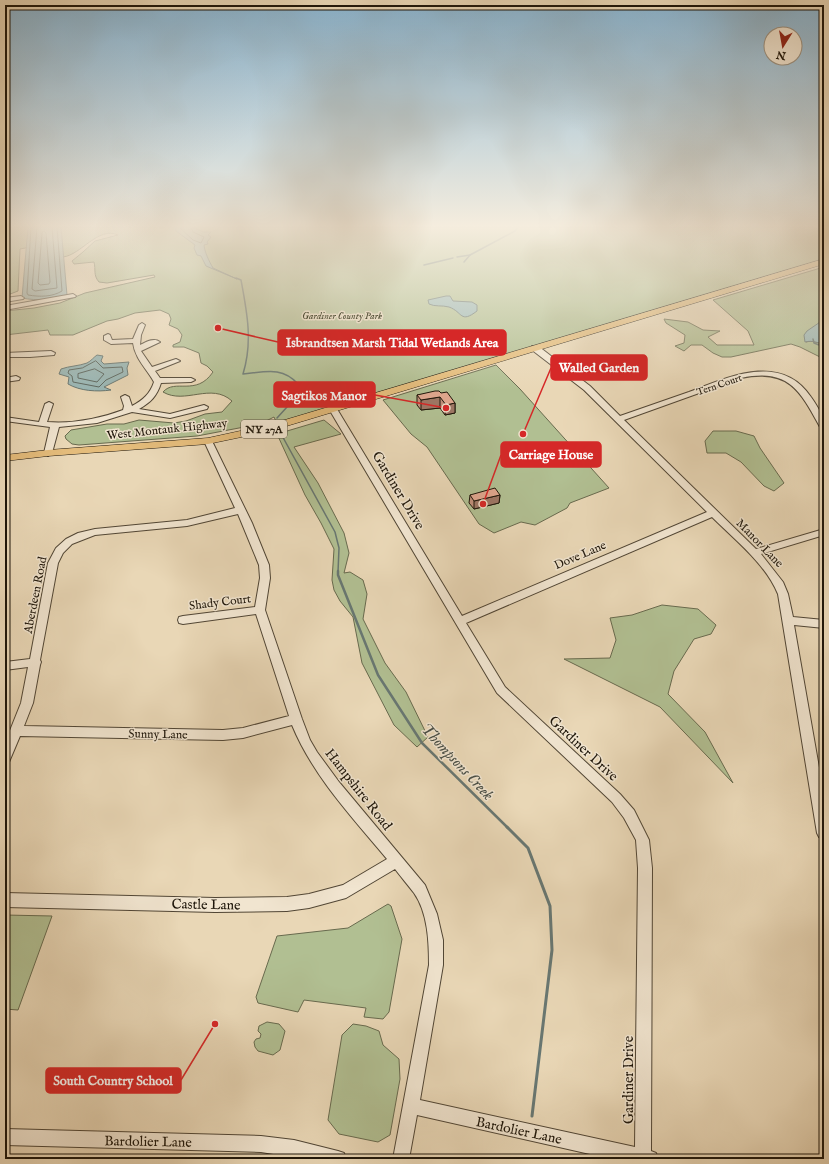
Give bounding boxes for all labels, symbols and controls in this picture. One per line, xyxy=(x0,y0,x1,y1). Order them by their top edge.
north arrow xyxy=(763,26,803,66)
text: N xyxy=(775,47,788,63)
park label: Gardiner County Park xyxy=(302,310,382,323)
callout: Isbrandtsen Marsh Tidal Wetlands Area xyxy=(278,330,506,355)
text: Isbrandtsen Marsh Tidal Wetlands Area xyxy=(286,335,499,352)
callout: Walled Garden xyxy=(551,355,647,380)
text: Walled Garden xyxy=(558,360,639,377)
street label: Tern Court xyxy=(695,371,744,399)
callout: Sagtikos Manor xyxy=(274,382,375,407)
text: Sagtikos Manor xyxy=(281,388,367,405)
street label: West Montauk Highway xyxy=(106,416,228,443)
road number: NY 27A xyxy=(241,420,287,438)
callout: Carriage House xyxy=(501,442,601,467)
text: Carriage House xyxy=(509,447,593,464)
street label: Gardiner Drive xyxy=(368,448,429,533)
street label: Manor Lane xyxy=(733,516,787,571)
street label: Dove Lane xyxy=(552,538,609,573)
street label: Aberdeen Road xyxy=(20,555,50,636)
street label: Shady Court xyxy=(188,591,252,614)
street label: Gardiner Drive xyxy=(545,712,622,786)
water label: Thompsons Creek xyxy=(416,720,498,806)
street label: Sunny Lane xyxy=(128,726,188,743)
street label: Hampshire Road xyxy=(321,745,396,835)
street label: Castle Lane xyxy=(171,895,241,915)
street label: Gardiner Drive xyxy=(620,1035,638,1124)
callout: South Country School xyxy=(46,1068,181,1093)
text: South Country School xyxy=(53,1073,173,1090)
street label: Bardolier Lane xyxy=(474,1113,564,1149)
street label: Bardolier Lane xyxy=(104,1132,192,1152)

